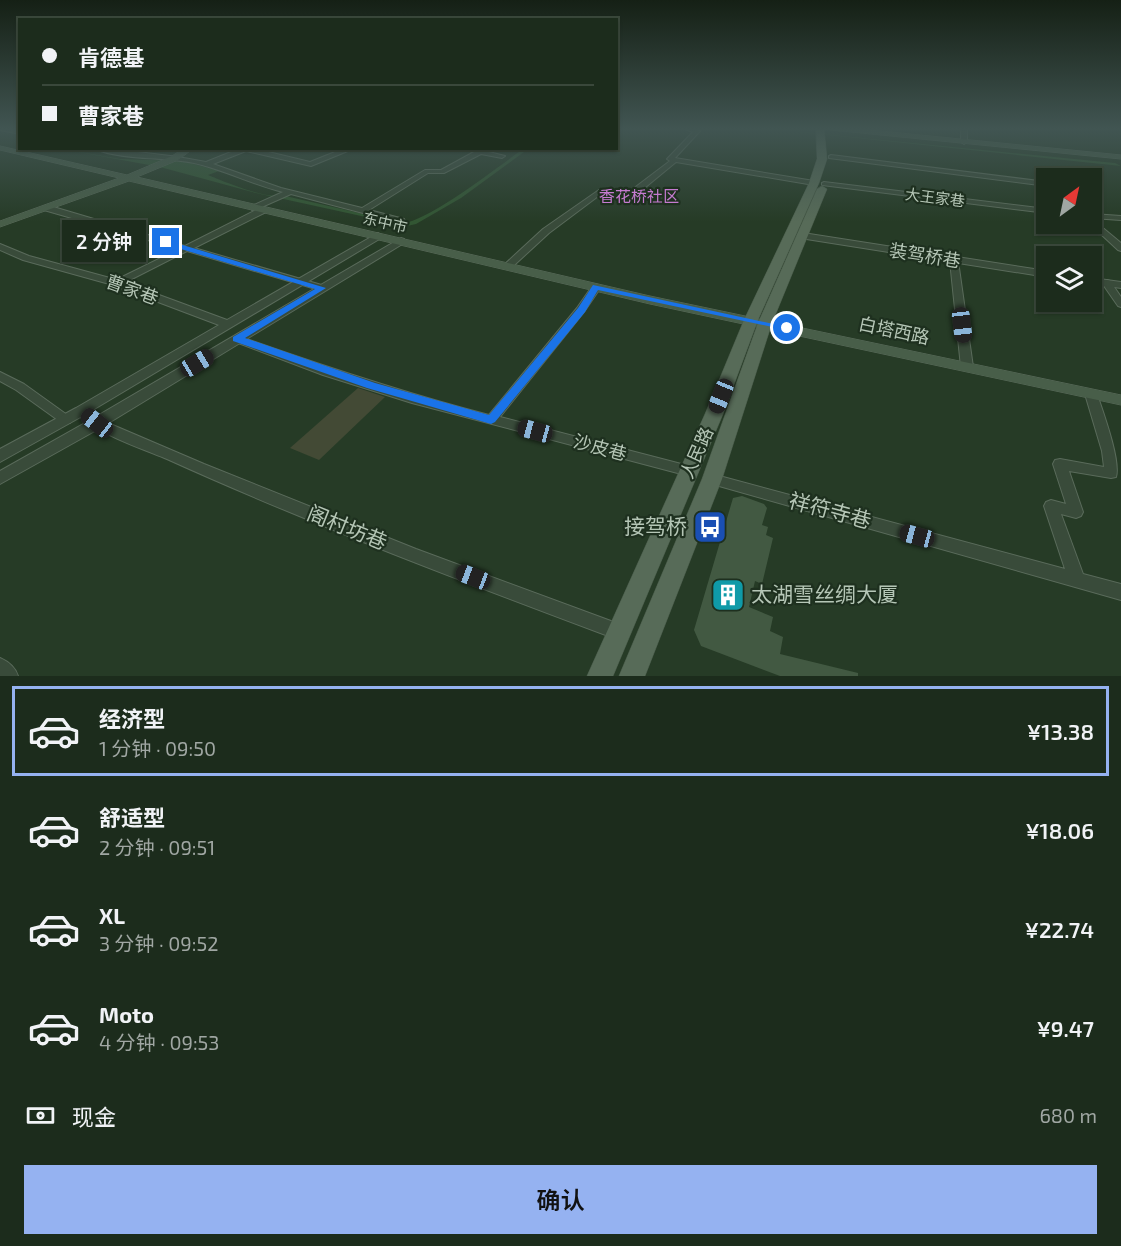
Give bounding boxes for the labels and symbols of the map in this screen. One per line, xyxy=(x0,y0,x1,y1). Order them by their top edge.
north arrow xyxy=(1036,168,1102,234)
street label: 大王家巷 xyxy=(904,184,966,210)
district label: 香花桥社区 xyxy=(599,186,679,205)
street label: 东中市 xyxy=(361,208,409,236)
callout: 2 分钟 xyxy=(61,221,145,263)
route end xyxy=(152,228,179,255)
street label: 装驾桥巷 xyxy=(888,239,962,272)
street label: 曹家巷 xyxy=(103,269,161,309)
car xyxy=(951,306,973,344)
street label: 白塔西路 xyxy=(857,312,932,348)
route start xyxy=(773,314,800,341)
car xyxy=(177,346,217,380)
car xyxy=(706,376,736,416)
car xyxy=(77,405,117,441)
car xyxy=(515,418,555,444)
street label: 人民路 xyxy=(675,423,717,482)
street label: 沙皮巷 xyxy=(571,429,629,465)
street label: 祥符寺巷 xyxy=(787,487,874,532)
street label: 阁村坊巷 xyxy=(304,499,391,554)
bus stop icon: 接驾桥 xyxy=(692,509,728,545)
place label: 接驾桥 xyxy=(624,513,687,538)
car xyxy=(897,523,937,549)
car xyxy=(453,562,493,592)
building icon: 太湖雪丝绸大厦 xyxy=(710,577,746,613)
place label: 太湖雪丝绸大厦 xyxy=(751,581,898,606)

